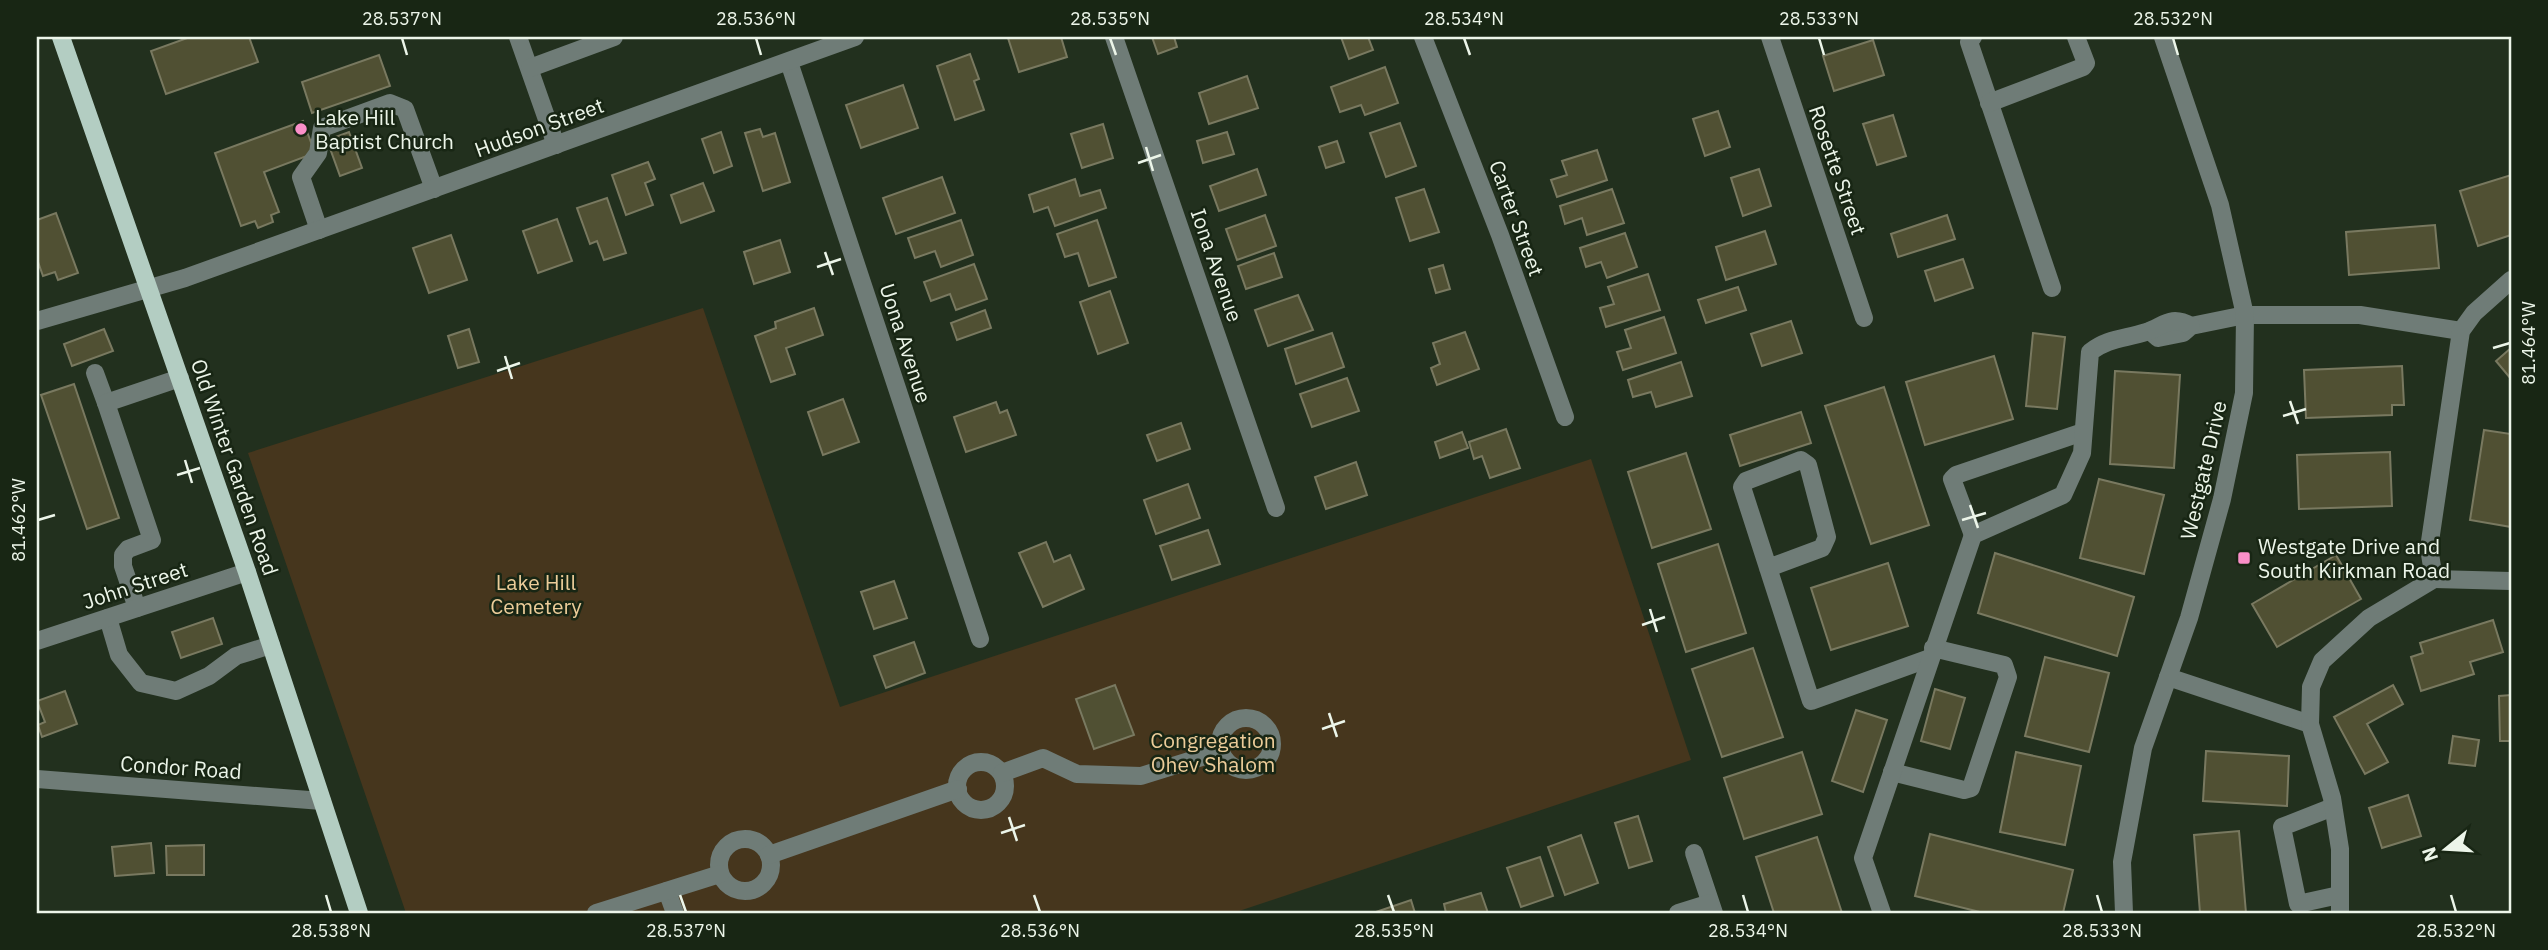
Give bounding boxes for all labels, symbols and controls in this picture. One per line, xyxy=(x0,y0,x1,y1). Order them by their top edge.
text: 28.537°N xyxy=(362,7,442,30)
text: 28.536°N xyxy=(716,7,796,30)
text: 28.535°N xyxy=(1070,7,1150,30)
text: 28.534°N xyxy=(1424,7,1504,30)
text: 28.533°N xyxy=(1779,7,1859,30)
text: 28.532°N xyxy=(2133,7,2213,30)
street label: Hudson Street xyxy=(471,91,607,163)
street label: Rosette Street xyxy=(1803,102,1873,238)
place label: Lake Hill Baptist Church xyxy=(315,103,454,155)
marker: Lake Hill Baptist Church xyxy=(293,121,309,137)
street label: Carter Street xyxy=(1483,156,1551,280)
street label: Iona Avenue xyxy=(1185,205,1249,325)
street label: Uona Avenue xyxy=(873,280,939,406)
text: 81.464°W xyxy=(2517,301,2540,385)
street label: Old Winter Garden Road xyxy=(185,355,285,579)
street label: Westgate Drive xyxy=(2173,398,2233,542)
text: 81.462°W xyxy=(7,478,30,562)
place label: Westgate Drive and South Kirkman Road xyxy=(2258,532,2450,584)
marker: Westgate Drive and South Kirkman Road xyxy=(2236,550,2252,566)
street label: John Street xyxy=(79,555,191,615)
park label: Lake Hill Cemetery xyxy=(490,568,582,620)
park label: Congregation Ohev Shalom xyxy=(1150,726,1276,778)
street label: Condor Road xyxy=(119,749,243,785)
north arrow xyxy=(2412,814,2482,884)
text: N xyxy=(2416,844,2443,865)
text: 28.538°N xyxy=(291,919,371,942)
text: 28.537°N xyxy=(646,919,726,942)
text: 28.536°N xyxy=(1000,919,1080,942)
text: 28.535°N xyxy=(1354,919,1434,942)
text: 28.534°N xyxy=(1708,919,1788,942)
text: 28.533°N xyxy=(2062,919,2142,942)
text: 28.532°N xyxy=(2416,919,2496,942)

